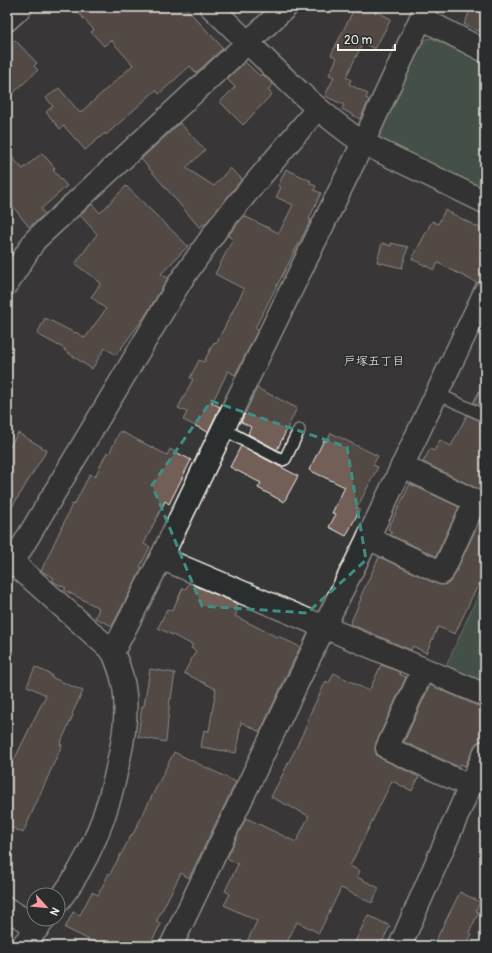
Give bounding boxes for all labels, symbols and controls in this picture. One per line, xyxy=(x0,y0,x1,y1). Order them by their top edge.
scale bar xyxy=(338,26,395,52)
text: 20 m xyxy=(344,33,373,48)
district label: 戸塚五丁目 xyxy=(344,354,404,369)
north arrow xyxy=(26,887,66,927)
text: N xyxy=(47,905,62,918)

